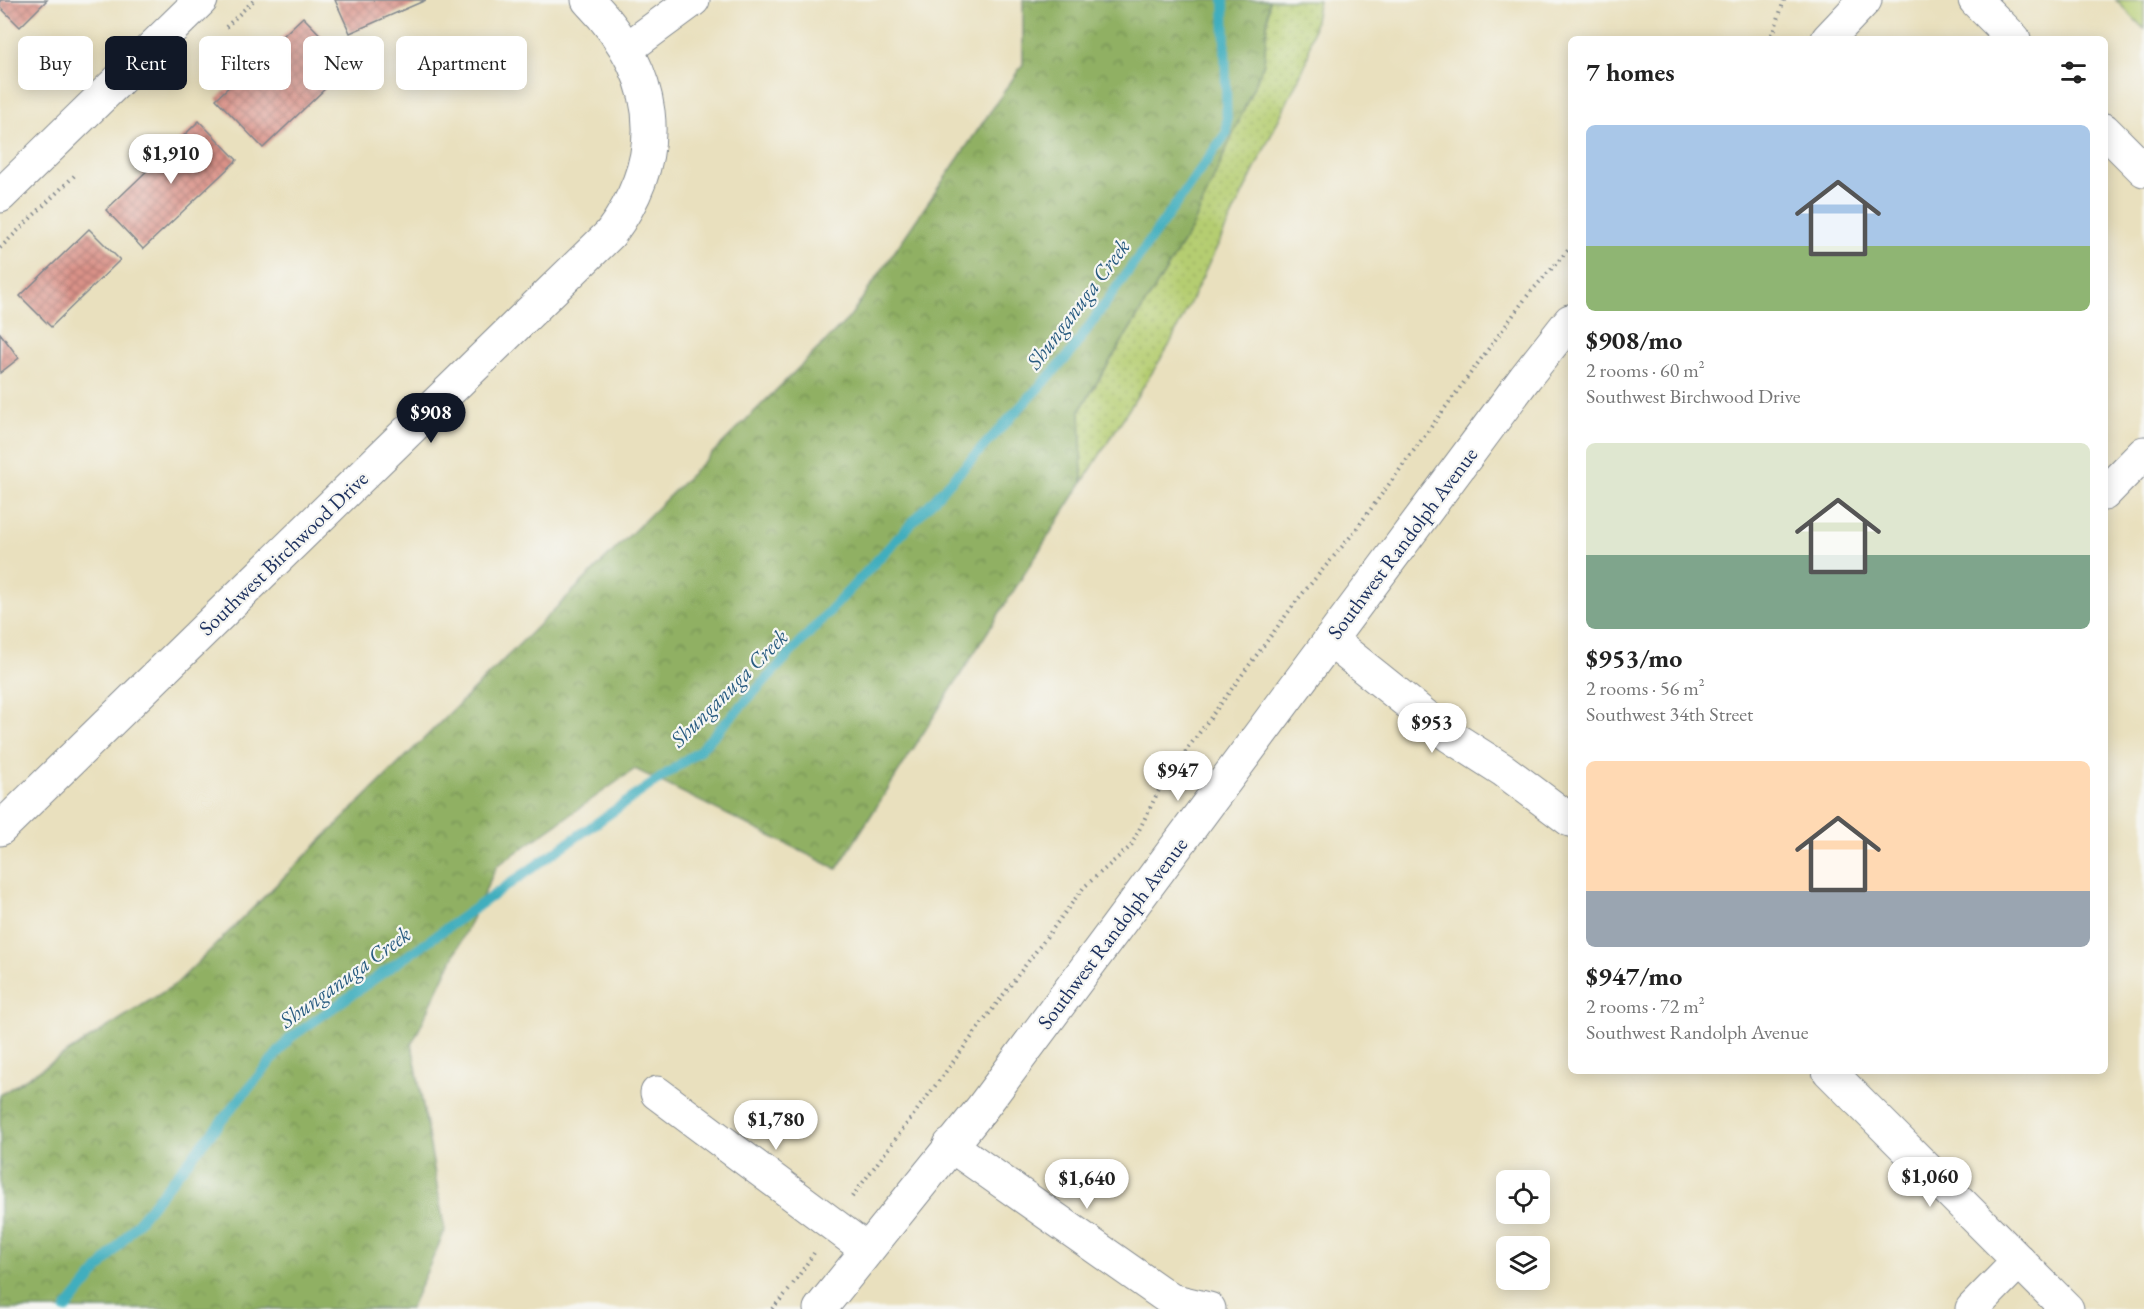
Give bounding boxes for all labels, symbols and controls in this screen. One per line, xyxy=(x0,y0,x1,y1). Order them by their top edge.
chip: Buy xyxy=(18,36,93,90)
chip: Rent xyxy=(105,36,187,90)
chip: Filters xyxy=(199,36,291,90)
chip: New xyxy=(303,36,384,90)
chip: Apartment xyxy=(396,36,527,90)
text: 7 homes xyxy=(1586,55,1675,89)
icon: filters xyxy=(2057,56,2090,89)
pin: $1,910 xyxy=(122,134,220,185)
text: $1,910 xyxy=(143,140,199,166)
icon: home xyxy=(1784,164,1892,272)
water label: Shunganuga Creek xyxy=(1019,233,1136,376)
text: $908/mo xyxy=(1586,323,1682,357)
text: 2 rooms · 60 m² xyxy=(1586,357,1705,383)
text: Southwest Birchwood Drive xyxy=(1586,383,1801,409)
pin: $908 xyxy=(395,393,467,444)
text: $908 xyxy=(411,399,451,425)
street label: Southwest Randolph Avenue xyxy=(1321,442,1483,644)
street label: Southwest Birchwood Drive xyxy=(193,465,373,641)
icon: home xyxy=(1784,482,1892,590)
water label: Shunganuga Creek xyxy=(663,623,794,754)
text: $953/mo xyxy=(1586,641,1682,675)
text: 2 rooms · 56 m² xyxy=(1586,675,1705,701)
text: Southwest 34th Street xyxy=(1586,701,1753,727)
pin: $953 xyxy=(1396,703,1468,754)
text: $953 xyxy=(1412,709,1452,735)
pin: $947 xyxy=(1142,751,1214,802)
text: $947 xyxy=(1158,757,1198,783)
icon: home xyxy=(1784,800,1892,908)
street label: Southwest Randolph Avenue xyxy=(1031,832,1193,1034)
water label: Shunganuga Creek xyxy=(273,919,417,1035)
text: $947/mo xyxy=(1586,959,1682,993)
text: 2 rooms · 72 m² xyxy=(1586,993,1705,1019)
text: Southwest Randolph Avenue xyxy=(1586,1019,1809,1045)
pin: $1,780 xyxy=(727,1100,825,1151)
text: $1,780 xyxy=(748,1106,804,1132)
pin: $1,060 xyxy=(1881,1157,1979,1208)
pin: $1,640 xyxy=(1038,1159,1136,1210)
text: $1,060 xyxy=(1902,1163,1958,1189)
text: $1,640 xyxy=(1059,1165,1115,1191)
map controls xyxy=(1496,1170,1550,1290)
button: locate xyxy=(1496,1170,1550,1224)
button: layers xyxy=(1496,1236,1550,1290)

